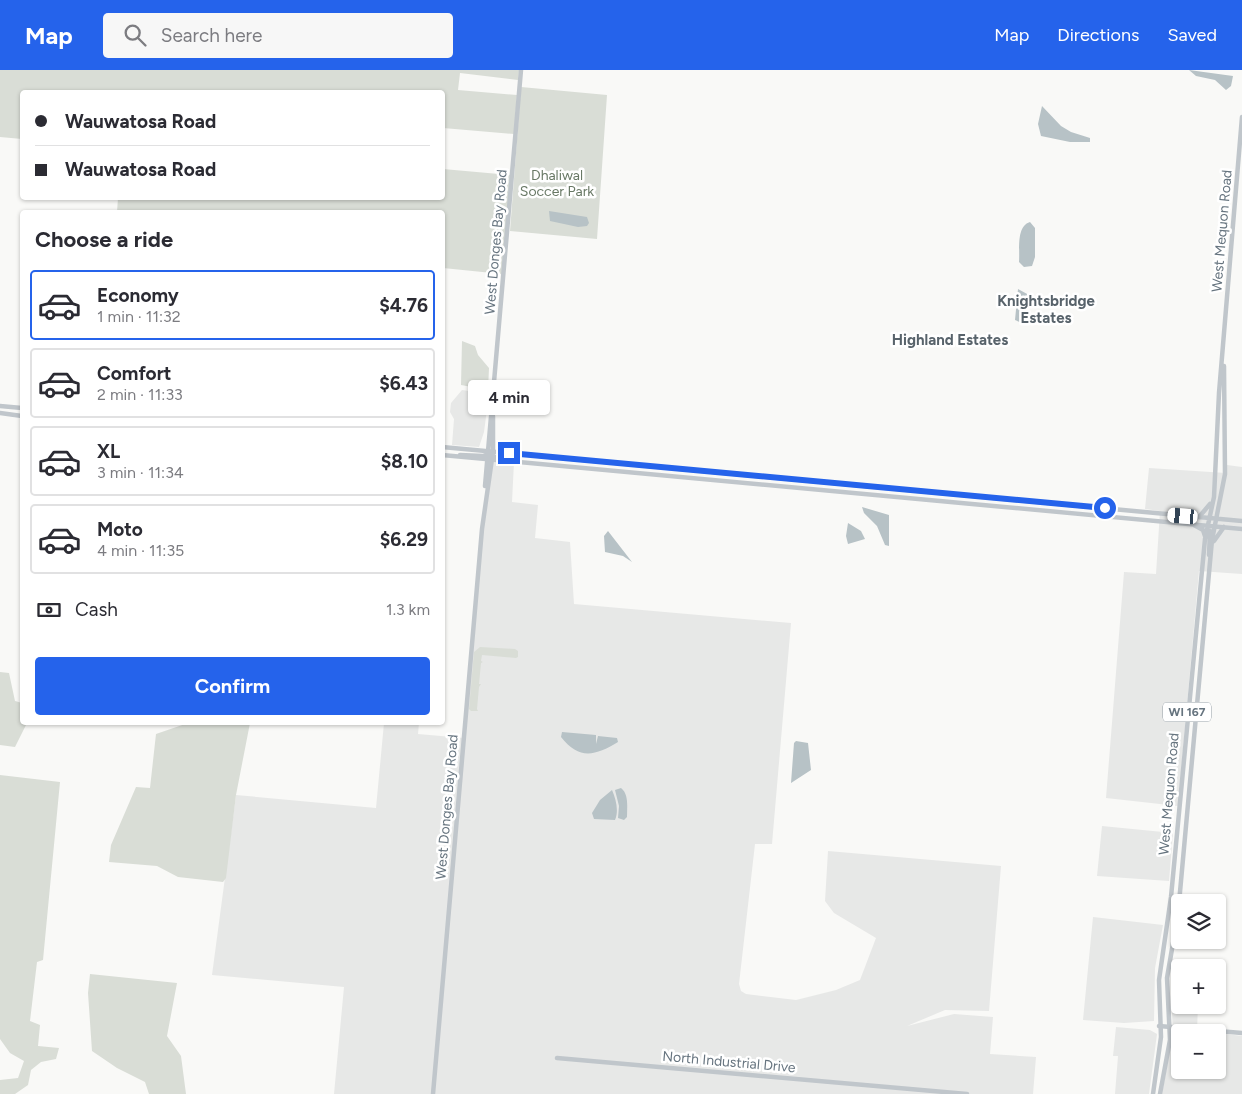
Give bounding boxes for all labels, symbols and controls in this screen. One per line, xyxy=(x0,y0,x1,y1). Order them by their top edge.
search box xyxy=(103,13,453,58)
text: Map xyxy=(25,21,73,50)
icon: search xyxy=(121,21,149,49)
text: Search here xyxy=(161,24,262,47)
text: Map xyxy=(994,24,1029,46)
text: Directions xyxy=(1057,24,1139,46)
text: Saved xyxy=(1167,24,1217,46)
text: Wauwatosa Road xyxy=(65,110,216,133)
text: Wauwatosa Road xyxy=(65,158,216,181)
park label: Dhaliwal Soccer Park xyxy=(520,167,594,200)
street label: West Donges Bay Road xyxy=(481,169,511,315)
street label: West Mequon Road xyxy=(1208,169,1236,293)
text: Choose a ride xyxy=(35,226,173,253)
icon: car xyxy=(37,283,82,328)
text: Economy xyxy=(97,284,179,307)
district label: Knightsbridge Estates xyxy=(997,292,1096,327)
text: $4.76 xyxy=(379,294,428,317)
text: 1 min · 11:32 xyxy=(97,307,181,326)
district label: Highland Estates xyxy=(892,331,1008,349)
icon: car xyxy=(37,361,82,406)
text: Comfort xyxy=(97,362,172,385)
text: $6.43 xyxy=(379,372,428,395)
callout: 4 min xyxy=(468,380,550,416)
text: 2 min · 11:33 xyxy=(97,385,183,404)
text: 4 min xyxy=(488,388,530,407)
icon: car xyxy=(37,439,82,484)
text: XL xyxy=(97,440,120,463)
route end xyxy=(498,442,520,464)
text: $8.10 xyxy=(381,450,428,473)
text: 3 min · 11:34 xyxy=(97,463,184,482)
route start xyxy=(1094,497,1116,519)
car xyxy=(1167,507,1198,525)
icon: car xyxy=(37,517,82,562)
text: Moto xyxy=(97,518,143,541)
text: $6.29 xyxy=(380,528,428,551)
text: 4 min · 11:35 xyxy=(97,541,184,560)
icon: cash xyxy=(35,596,63,624)
text: Cash xyxy=(75,598,118,621)
text: 1.3 km xyxy=(386,600,430,619)
button: Confirm xyxy=(35,657,430,715)
road number: WI 167 xyxy=(1163,702,1211,722)
street label: West Mequon Road xyxy=(1155,732,1183,856)
street label: West Donges Bay Road xyxy=(432,734,462,880)
map controls xyxy=(1171,894,1226,1079)
button: layers xyxy=(1171,894,1226,949)
button: + xyxy=(1171,959,1226,1014)
button: − xyxy=(1171,1024,1226,1079)
street label: North Industrial Drive xyxy=(662,1048,797,1076)

